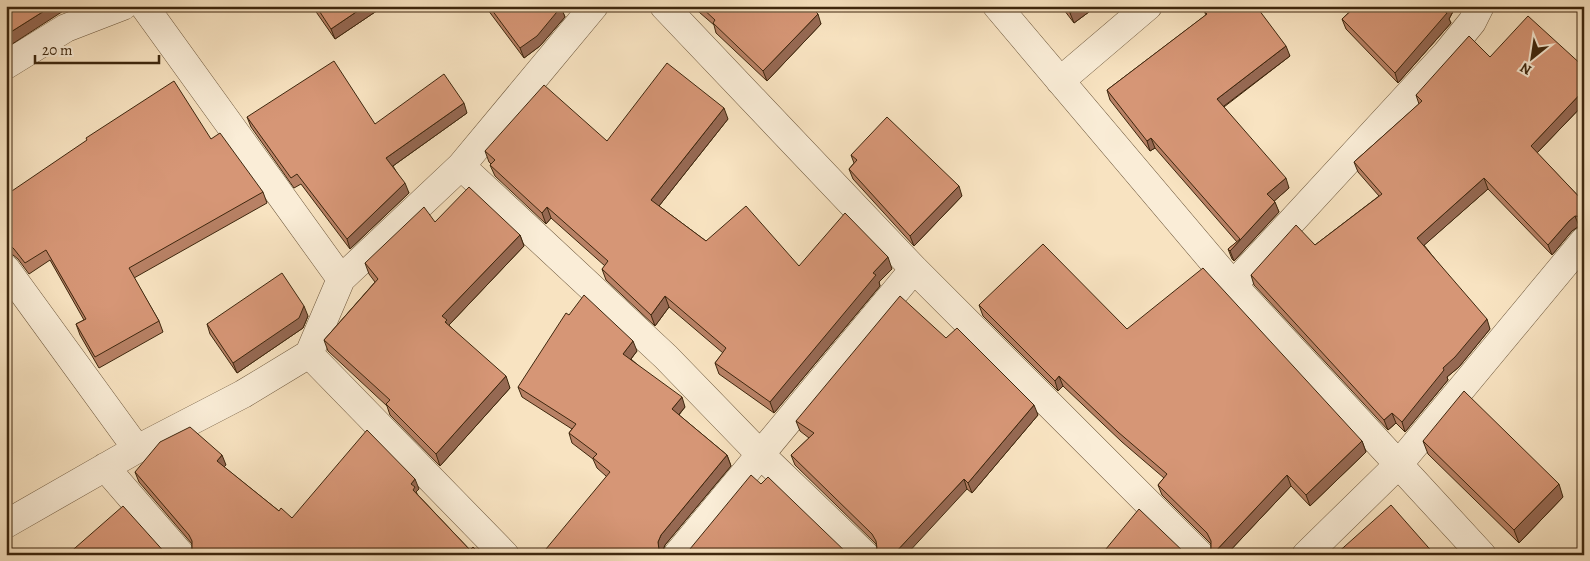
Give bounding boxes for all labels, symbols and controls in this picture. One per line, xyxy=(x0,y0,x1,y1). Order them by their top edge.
scale bar xyxy=(35,32,159,64)
north arrow xyxy=(1508,32,1558,82)
text: 20 m xyxy=(42,40,73,60)
text: N xyxy=(1517,58,1535,80)

